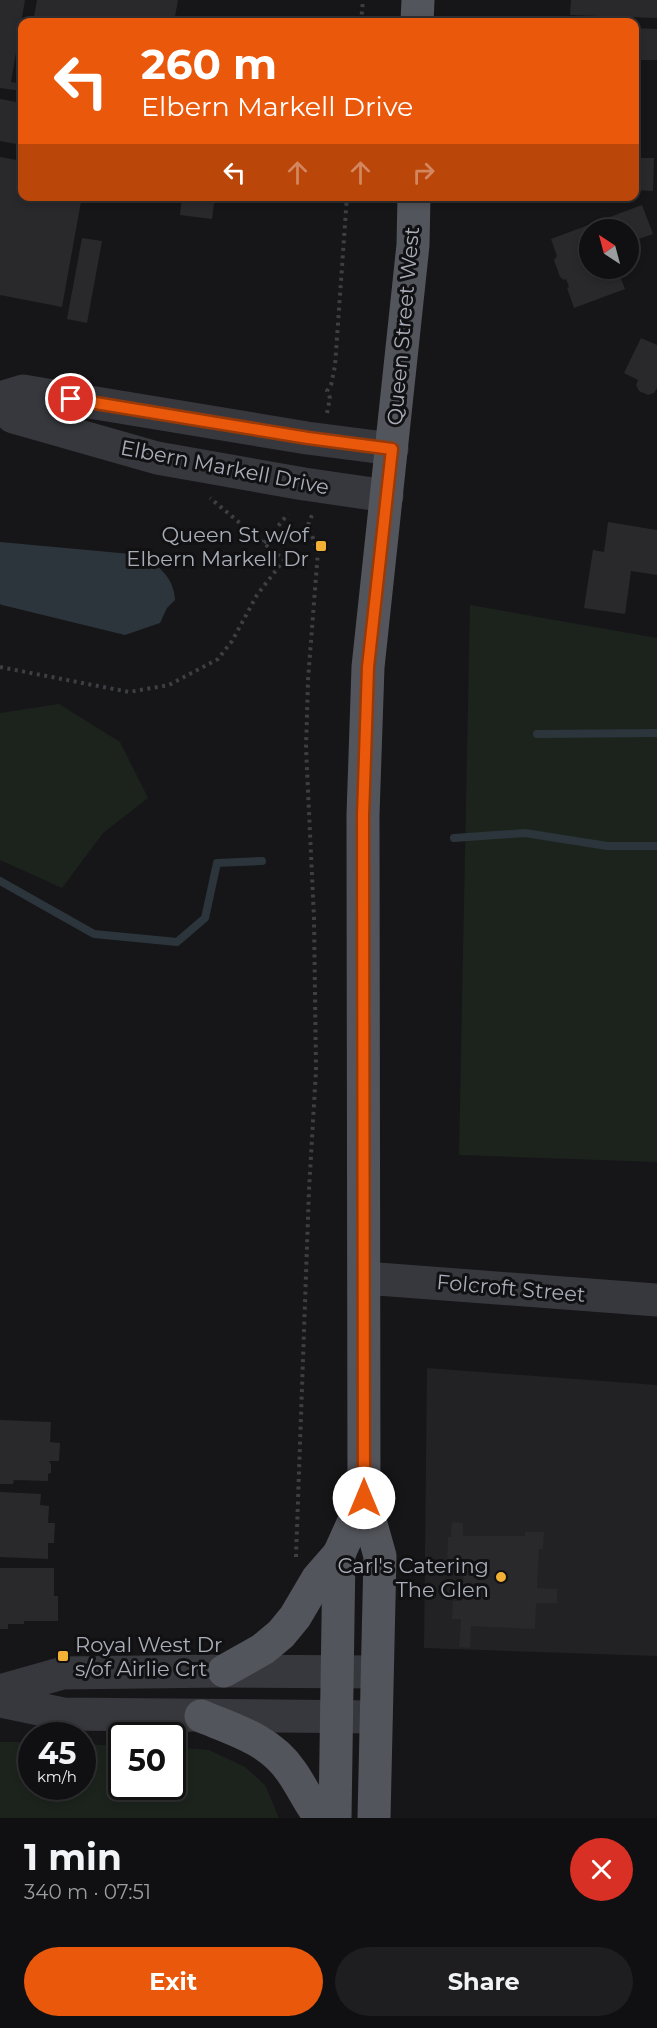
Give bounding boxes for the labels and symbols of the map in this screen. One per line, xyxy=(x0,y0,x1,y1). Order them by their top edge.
north arrow xyxy=(579,219,639,279)
street label: Queen Street West xyxy=(382,226,424,426)
pin xyxy=(45,373,96,424)
street label: Elbern Markell Drive xyxy=(119,435,331,499)
place label: Queen St w/of Elbern Markell Dr xyxy=(126,522,310,571)
marker: Queen St w/of Elbern Markell Dr xyxy=(314,539,328,553)
street label: Folcroft Street xyxy=(435,1269,587,1307)
position arrow xyxy=(332,1466,396,1530)
place label: Carl's Catering The Glen xyxy=(338,1553,489,1602)
marker: Carl's Catering The Glen xyxy=(494,1570,508,1584)
place label: Royal West Dr s/of Airlie Crt xyxy=(75,1632,222,1681)
marker: Royal West Dr s/of Airlie Crt xyxy=(56,1649,70,1663)
speed limit sign: 50 xyxy=(108,1722,186,1800)

